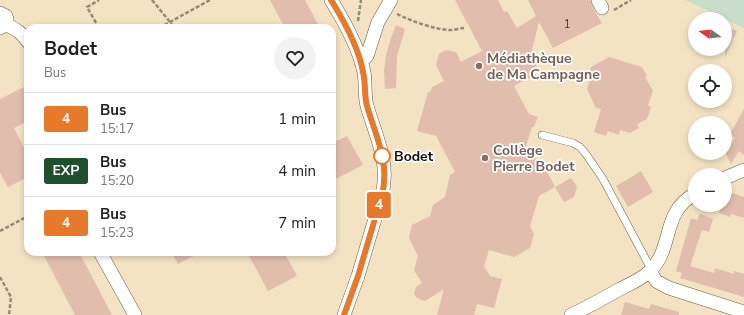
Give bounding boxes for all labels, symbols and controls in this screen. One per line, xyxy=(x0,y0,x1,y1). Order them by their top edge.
north arrow xyxy=(688,12,732,56)
map controls xyxy=(688,12,732,212)
house number: 1 xyxy=(563,16,571,32)
text: Bodet xyxy=(44,36,97,62)
button: heart xyxy=(274,37,316,79)
place label: Médiathèque de Ma Campagne xyxy=(487,49,600,84)
marker: Médiathèque de Ma Campagne xyxy=(474,61,484,71)
text: Bus xyxy=(44,64,66,82)
button: locate xyxy=(688,64,732,108)
text: Bus xyxy=(100,100,126,120)
text: 4 xyxy=(62,109,70,128)
text: 1 min xyxy=(278,109,316,129)
button: + xyxy=(688,116,732,160)
text: 15:17 xyxy=(100,120,134,138)
place label: Collège Pierre Bodet xyxy=(493,141,575,176)
marker: Bodet xyxy=(373,147,391,165)
place label: Bodet xyxy=(394,147,434,166)
text: Bus xyxy=(100,152,126,172)
marker: Collège Pierre Bodet xyxy=(480,153,490,163)
text: EXP xyxy=(53,161,79,180)
text: 4 min xyxy=(278,161,316,181)
button: − xyxy=(688,168,732,212)
text: 15:20 xyxy=(100,172,134,190)
line badge: 4 xyxy=(366,192,392,218)
text: 4 xyxy=(375,195,383,214)
text: Bus xyxy=(100,204,126,224)
text: 4 xyxy=(62,213,70,232)
text: 7 min xyxy=(278,213,316,233)
text: 15:23 xyxy=(100,224,134,242)

